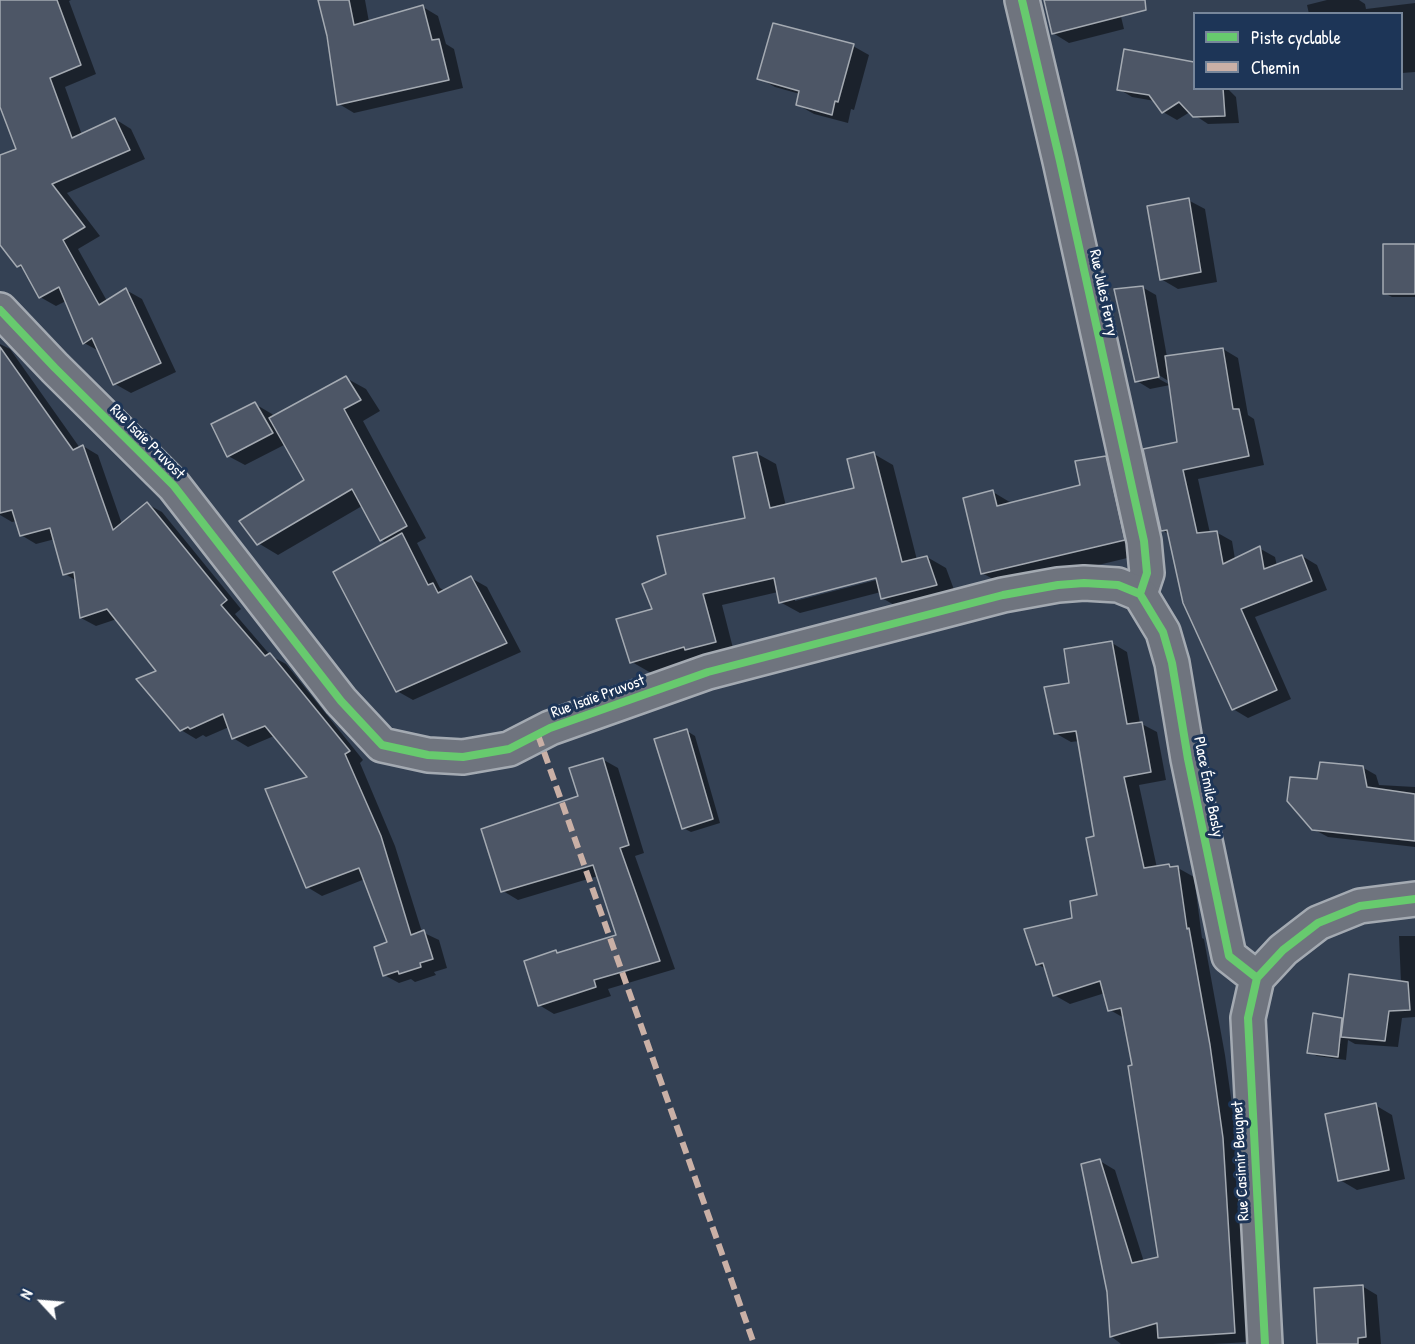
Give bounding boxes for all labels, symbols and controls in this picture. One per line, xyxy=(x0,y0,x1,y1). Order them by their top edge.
legend xyxy=(1193,12,1403,90)
text: Piste cyclable xyxy=(1251,25,1341,50)
text: Chemin xyxy=(1251,55,1300,80)
street label: Rue Jules Ferry xyxy=(1084,248,1122,338)
street label: Rue Isaïe Pruvost xyxy=(105,400,189,484)
street label: Rue Isaïe Pruvost xyxy=(549,671,647,723)
street label: Place Émile Basly xyxy=(1189,735,1227,839)
street label: Rue Casimir Beugnet xyxy=(1228,1101,1254,1221)
north arrow xyxy=(12,1272,72,1332)
text: N xyxy=(14,1285,38,1303)

